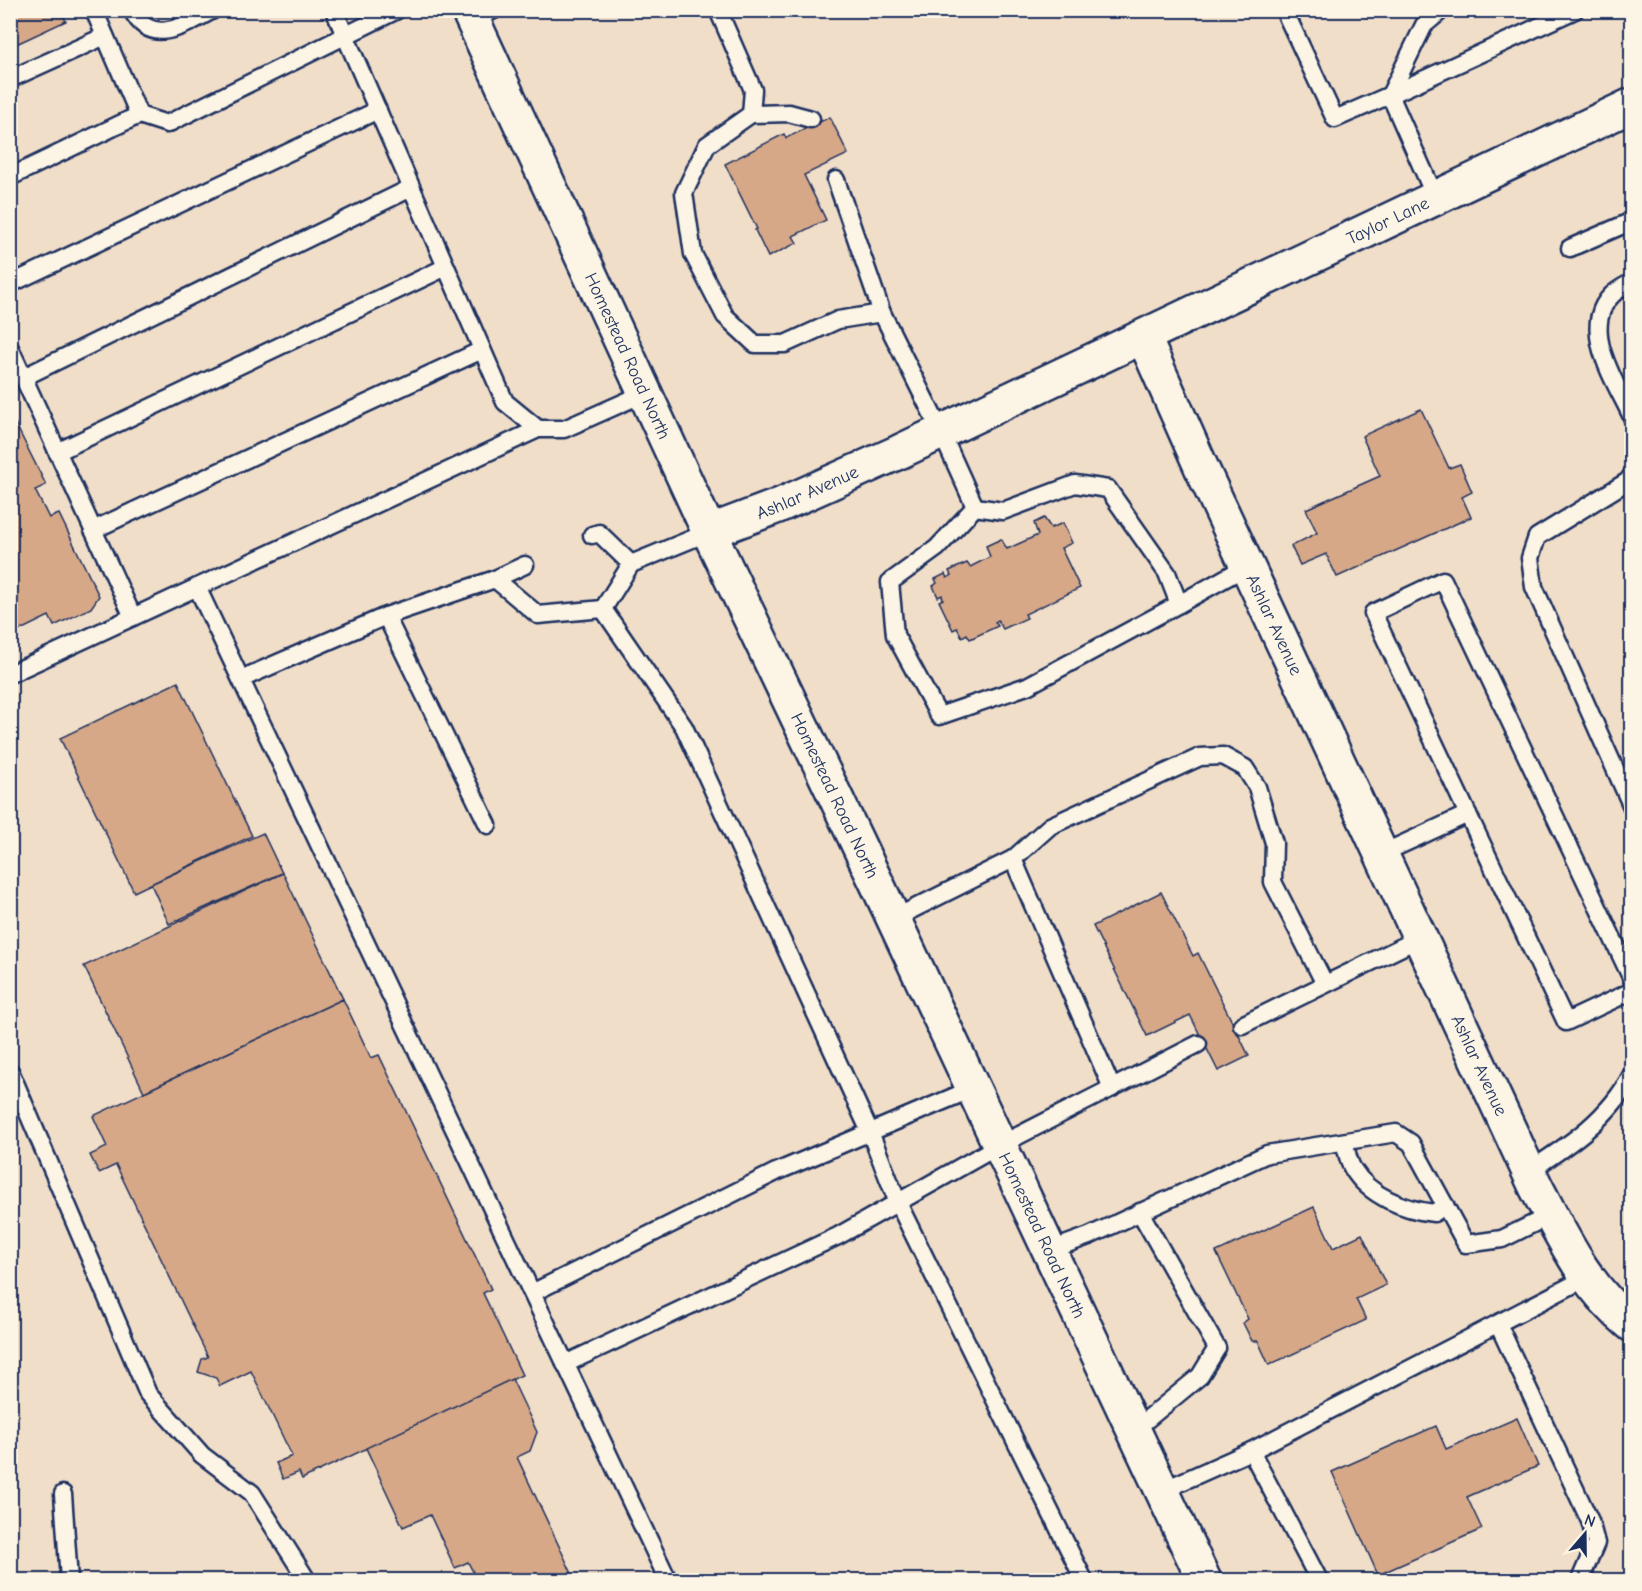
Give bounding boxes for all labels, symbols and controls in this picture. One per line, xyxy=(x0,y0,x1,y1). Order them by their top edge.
street label: Taylor Lane xyxy=(1343,192,1432,249)
street label: Homestead Road North xyxy=(580,269,675,442)
street label: Ashlar Avenue xyxy=(754,461,861,524)
street label: Ashlar Avenue xyxy=(1242,571,1307,679)
street label: Homestead Road North xyxy=(786,709,883,882)
street label: Ashlar Avenue xyxy=(1447,1012,1512,1119)
street label: Homestead Road North xyxy=(994,1149,1090,1321)
north arrow xyxy=(1555,1504,1615,1564)
text: N xyxy=(1582,1511,1598,1531)

